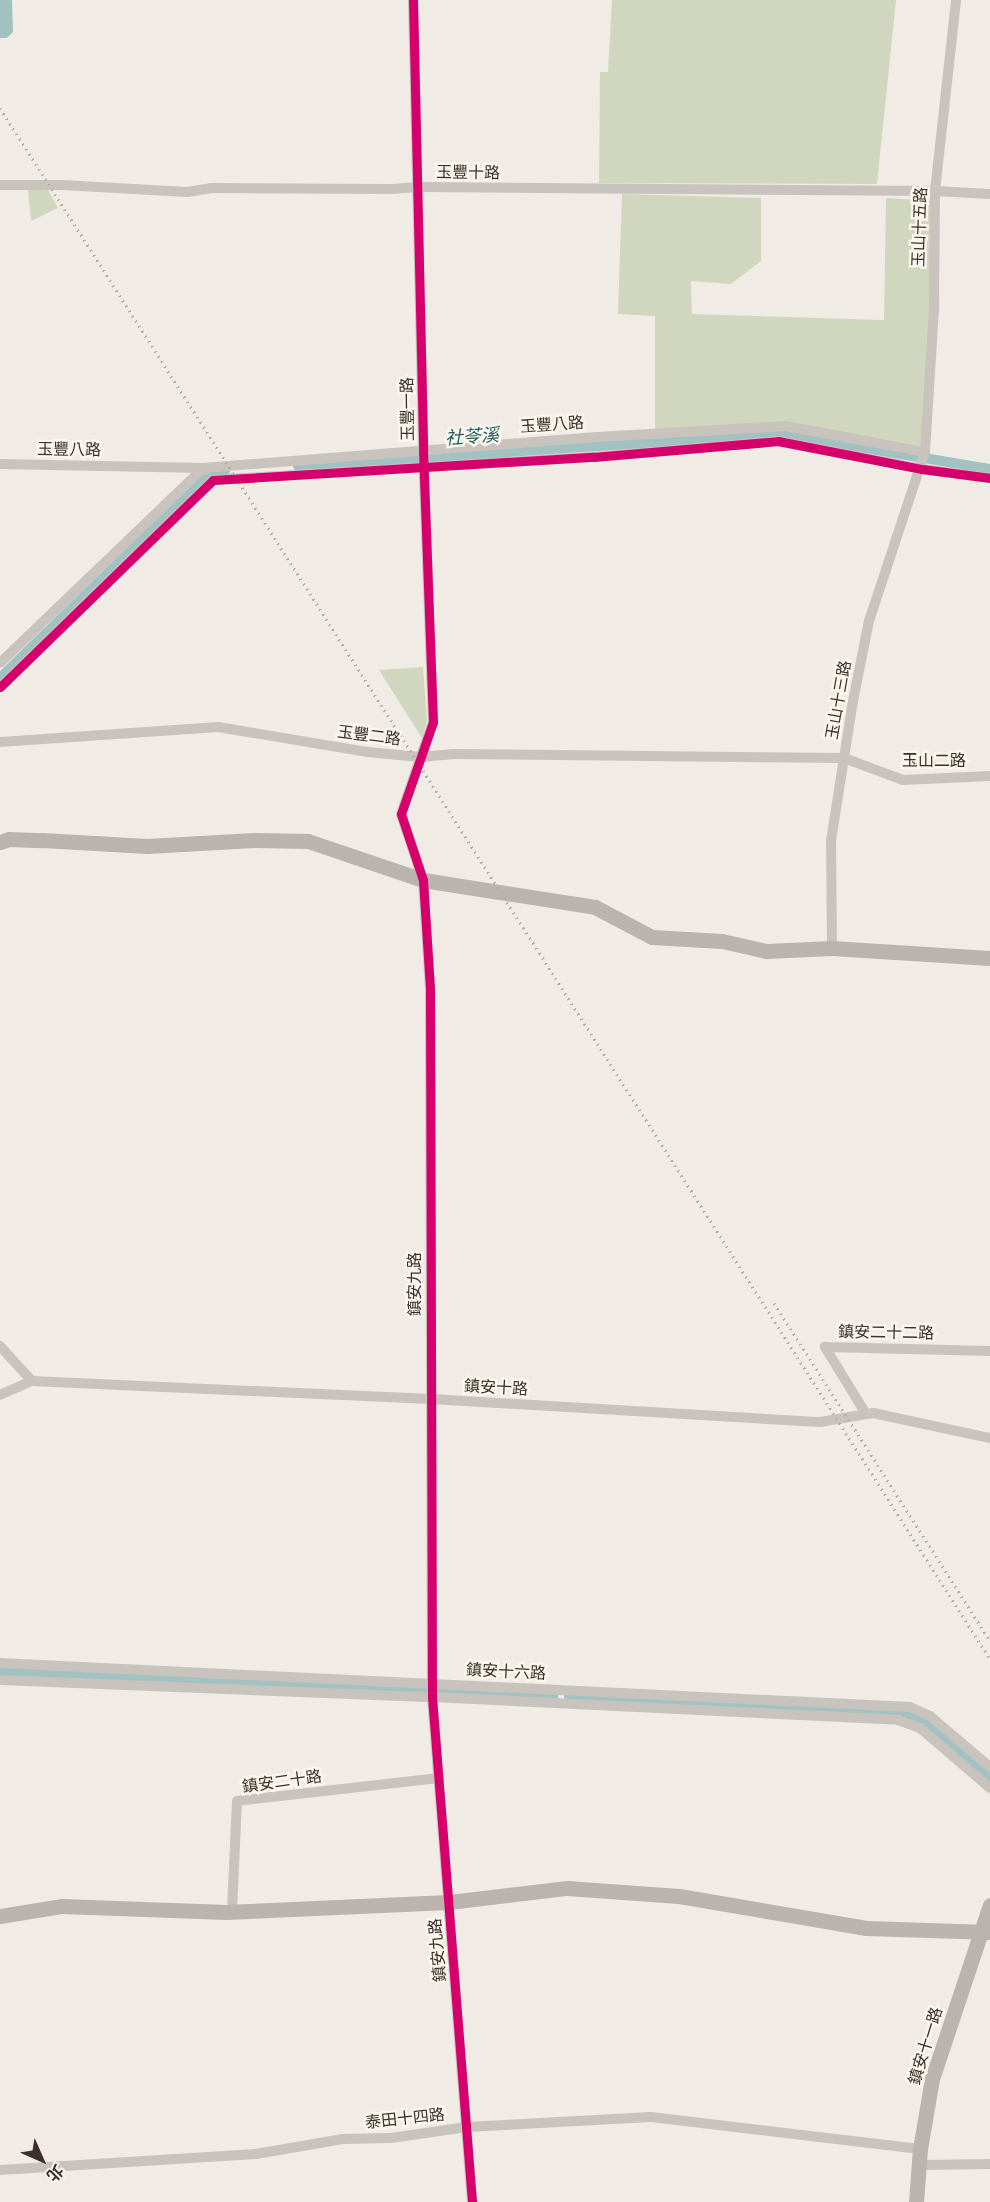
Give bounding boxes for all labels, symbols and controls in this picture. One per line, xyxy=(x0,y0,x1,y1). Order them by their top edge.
street label: 玉豐十路 xyxy=(436,163,500,183)
street label: 玉山十五路 xyxy=(909,187,931,267)
street label: 玉豐一路 xyxy=(398,377,418,441)
street label: 玉豐八路 xyxy=(519,413,585,437)
water label: 社苓溪 xyxy=(444,425,500,451)
street label: 玉豐八路 xyxy=(37,440,101,460)
street label: 玉山十三路 xyxy=(823,659,855,741)
street label: 玉豐二路 xyxy=(336,723,402,749)
street label: 玉山二路 xyxy=(902,751,966,771)
street label: 鎮安九路 xyxy=(405,1252,425,1316)
street label: 鎮安二十二路 xyxy=(838,1323,934,1343)
street label: 鎮安十路 xyxy=(464,1377,528,1399)
street label: 鎮安十六路 xyxy=(466,1660,546,1684)
street label: 鎮安二十路 xyxy=(241,1767,323,1797)
street label: 鎮安九路 xyxy=(426,1917,450,1983)
street label: 鎮安十一路 xyxy=(905,2005,947,2087)
street label: 泰田十四路 xyxy=(364,2105,446,2133)
north arrow xyxy=(12,2130,72,2190)
text: 北 xyxy=(41,2159,68,2186)

